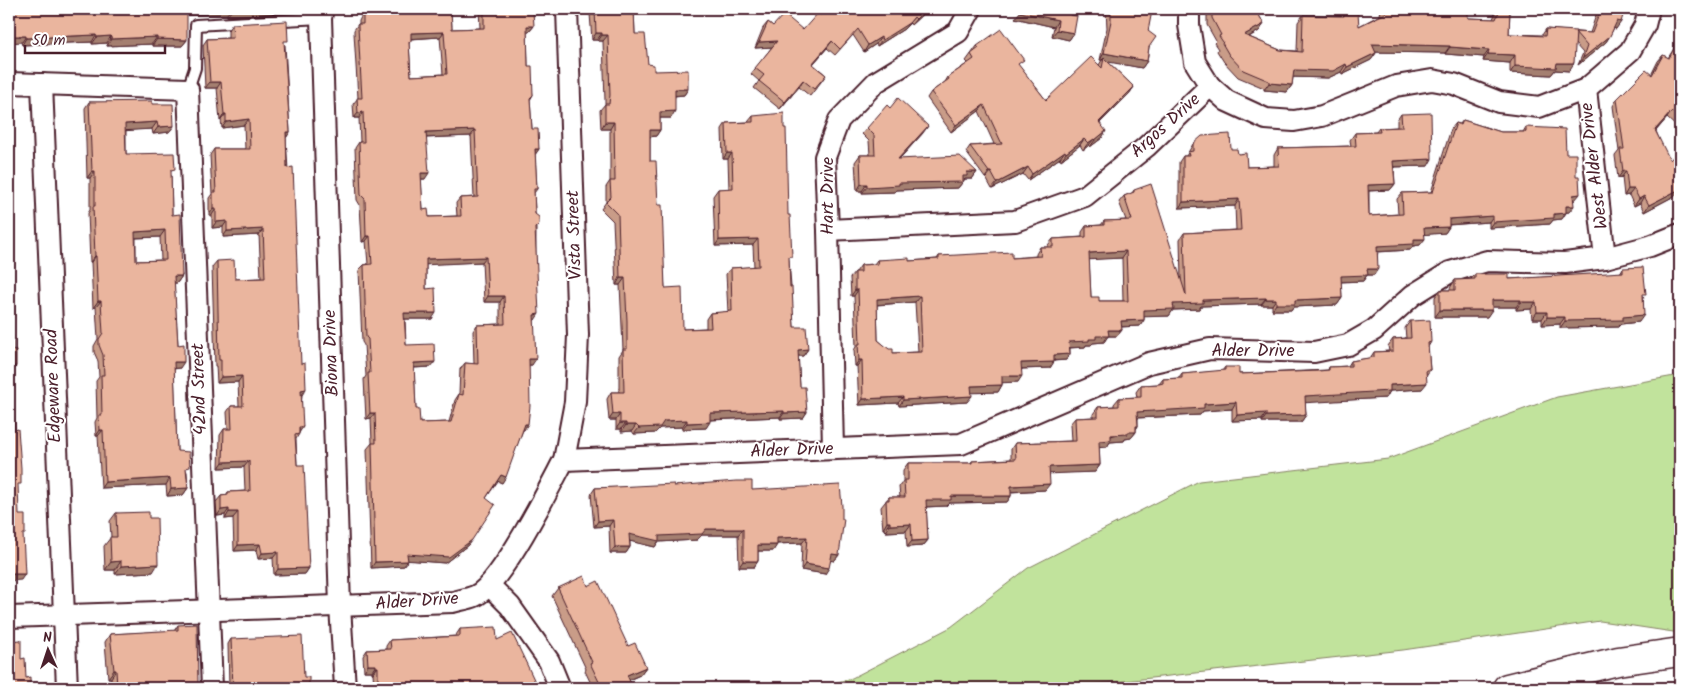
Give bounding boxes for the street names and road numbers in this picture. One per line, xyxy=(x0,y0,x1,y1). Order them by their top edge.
street label: Argos Drive xyxy=(1124,86,1208,166)
street label: West Alder Drive xyxy=(1573,101,1617,231)
street label: Hart Drive xyxy=(814,157,843,235)
street label: Vista Street xyxy=(559,189,591,280)
street label: Biona Drive xyxy=(316,309,348,397)
street label: Edgeware Road xyxy=(37,327,70,444)
street label: Alder Drive xyxy=(1211,337,1295,366)
street label: 42nd Street xyxy=(184,342,216,435)
street label: Alder Drive xyxy=(750,435,834,467)
street label: Alder Drive xyxy=(375,585,459,619)

